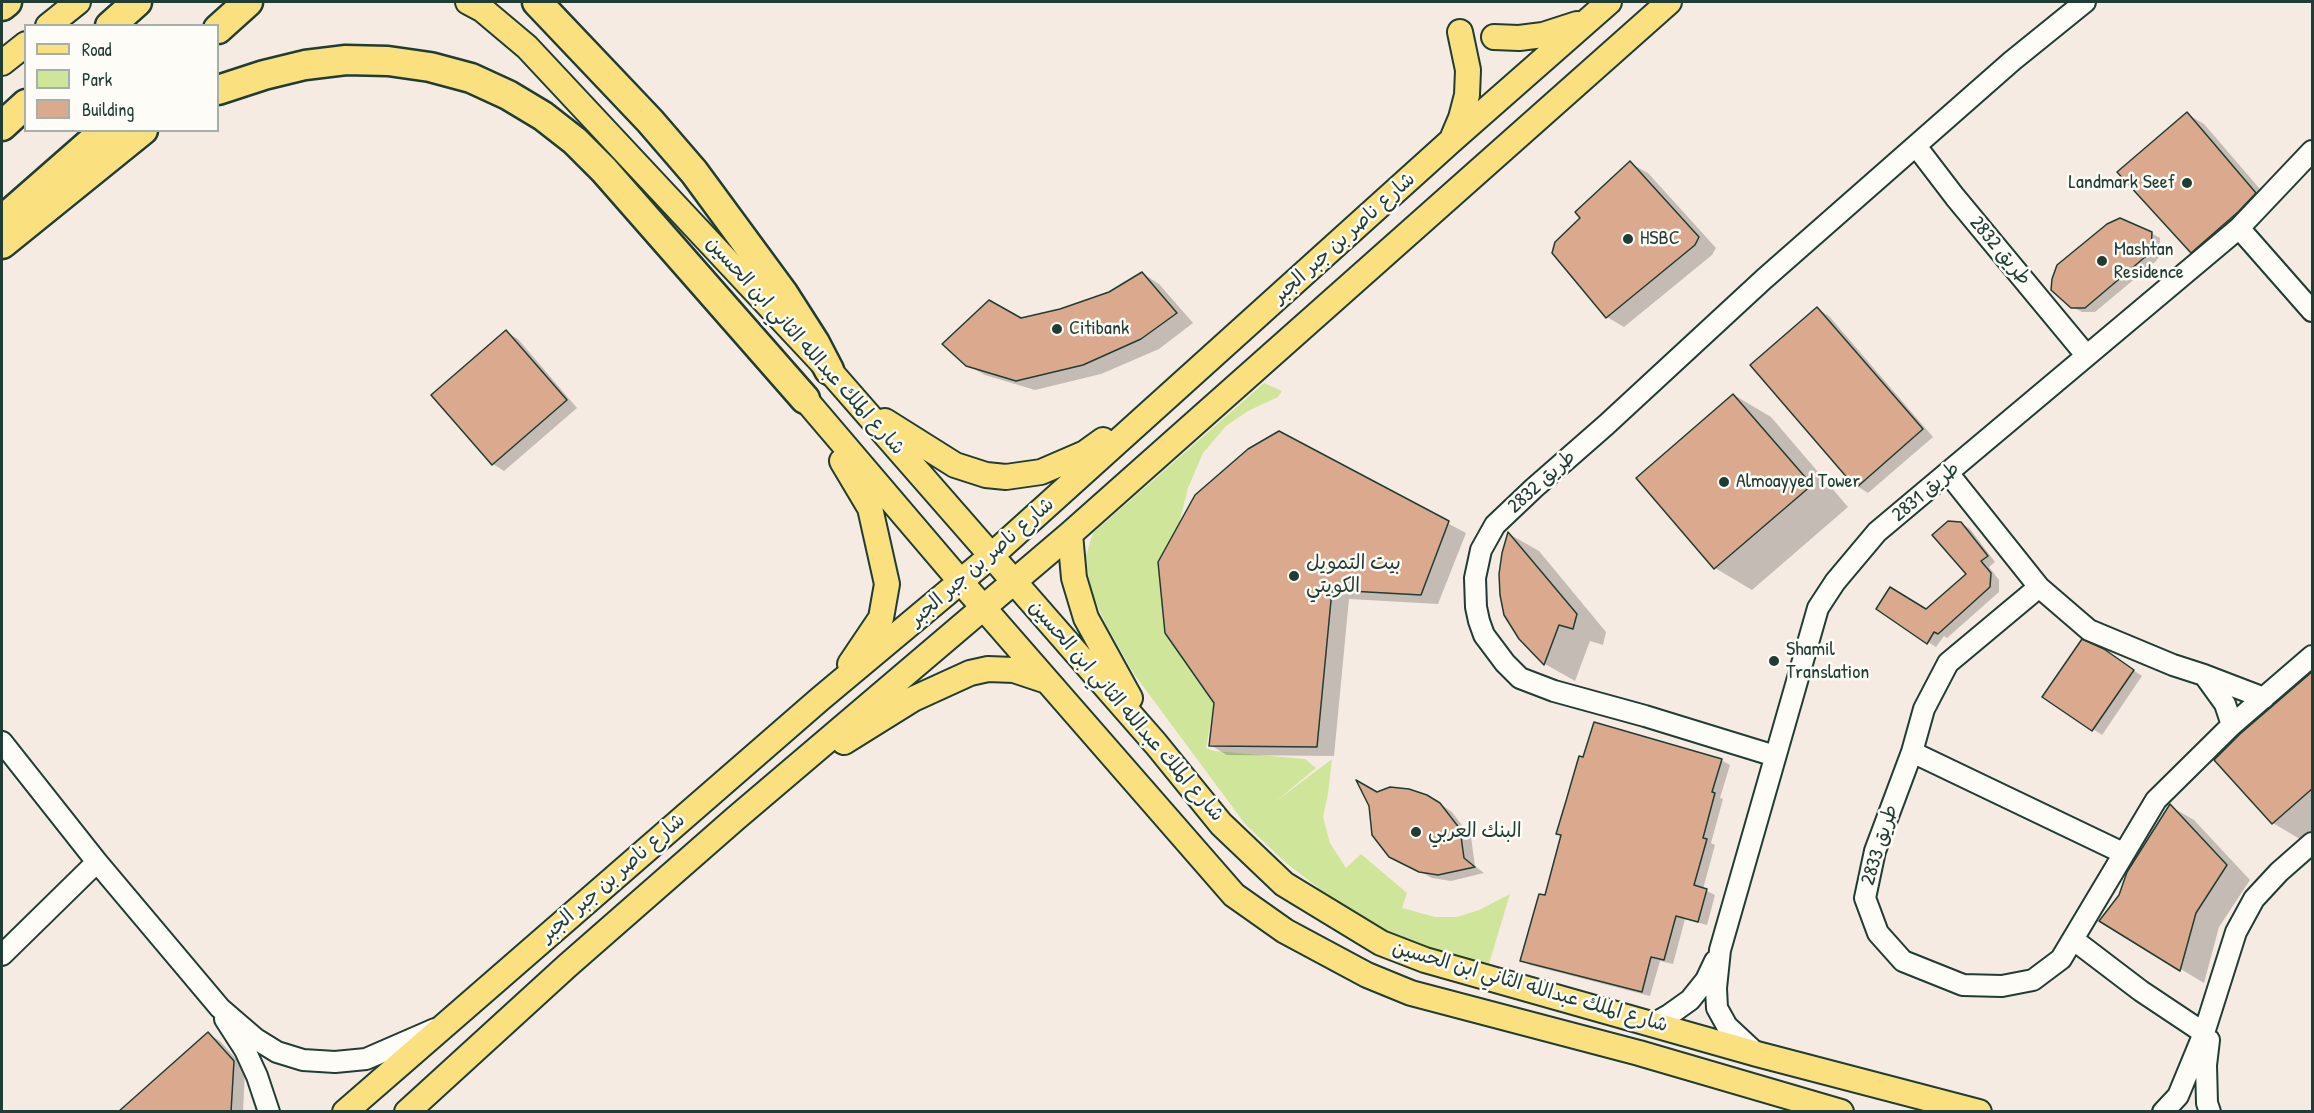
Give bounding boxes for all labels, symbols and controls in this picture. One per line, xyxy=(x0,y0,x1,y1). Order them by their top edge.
legend xyxy=(24,24,219,132)
text: Road xyxy=(82,37,112,62)
text: Park xyxy=(82,67,112,92)
text: Building xyxy=(82,97,134,122)
street label: شارع ناصر بن جبر الجبر xyxy=(1268,167,1420,309)
place label: Landmark Seef xyxy=(2069,171,2175,195)
marker: Landmark Seef xyxy=(2180,176,2194,190)
street label: طريق 2832 xyxy=(1964,212,2036,290)
place label: HSBC xyxy=(1640,227,1680,251)
street label: شارع الملك عبدالله الثاني ابن الحسين xyxy=(700,232,910,460)
marker: HSBC xyxy=(1621,232,1635,246)
place label: Mashtan Residence xyxy=(2114,238,2184,285)
marker: Mashtan Residence xyxy=(2095,254,2109,268)
place label: Citibank xyxy=(1069,317,1129,341)
marker: Citibank xyxy=(1050,322,1064,336)
street label: طريق 2832 xyxy=(1503,445,1581,519)
street label: طريق 2831 xyxy=(1887,457,1965,527)
place label: Almoayyed Tower xyxy=(1736,470,1860,494)
marker: Almoayyed Tower xyxy=(1717,475,1731,489)
street label: شارع ناصر بن جبر الجبر xyxy=(905,493,1059,631)
place label: بيت التمويل الكويتي xyxy=(1306,552,1401,599)
marker: بيت التمويل الكويتي xyxy=(1287,569,1301,583)
street label: شارع الملك عبدالله الثاني ابن الحسين xyxy=(1023,595,1229,827)
place label: Shamil Translation xyxy=(1786,638,1869,685)
marker: Shamil Translation xyxy=(1767,654,1781,668)
street label: طريق 2833 xyxy=(1856,802,1904,888)
street label: شارع ناصر بن جبر الجبر xyxy=(536,809,690,947)
place label: البنك العربي xyxy=(1428,820,1522,844)
marker: البنك العربي xyxy=(1409,825,1423,839)
street label: شارع الملك عبدالله الثاني ابن الحسين xyxy=(1389,936,1671,1038)

